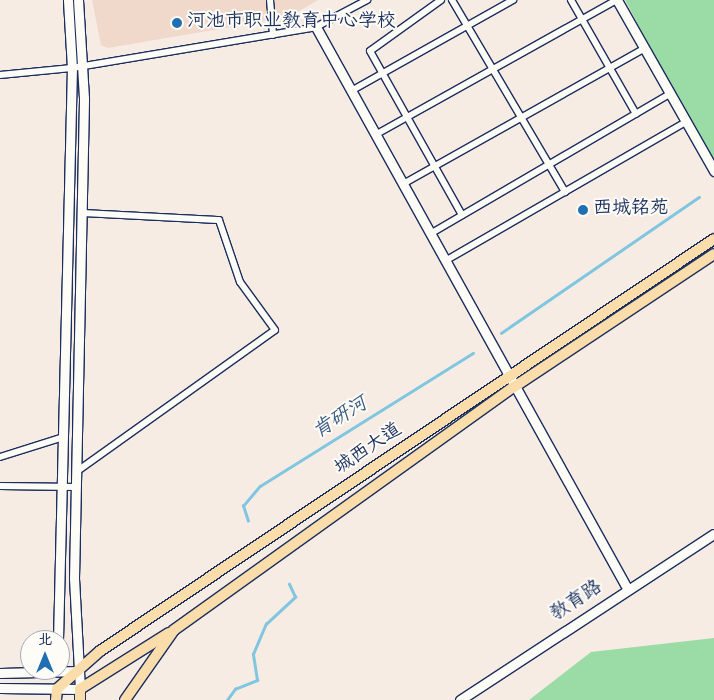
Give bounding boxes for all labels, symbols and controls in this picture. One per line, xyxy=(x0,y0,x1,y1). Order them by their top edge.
place label: 河池市职业教育中心学校 xyxy=(187,12,396,34)
marker: 河池市职业教育中心学校 xyxy=(171,17,183,29)
place label: 西城铭苑 xyxy=(593,199,669,221)
marker: 西城铭苑 xyxy=(577,204,589,216)
water label: 肯研河 xyxy=(309,393,373,445)
street label: 城西大道 xyxy=(331,419,407,481)
street label: 教育路 xyxy=(547,577,607,627)
north arrow xyxy=(20,630,70,680)
text: 北 xyxy=(38,631,52,651)

